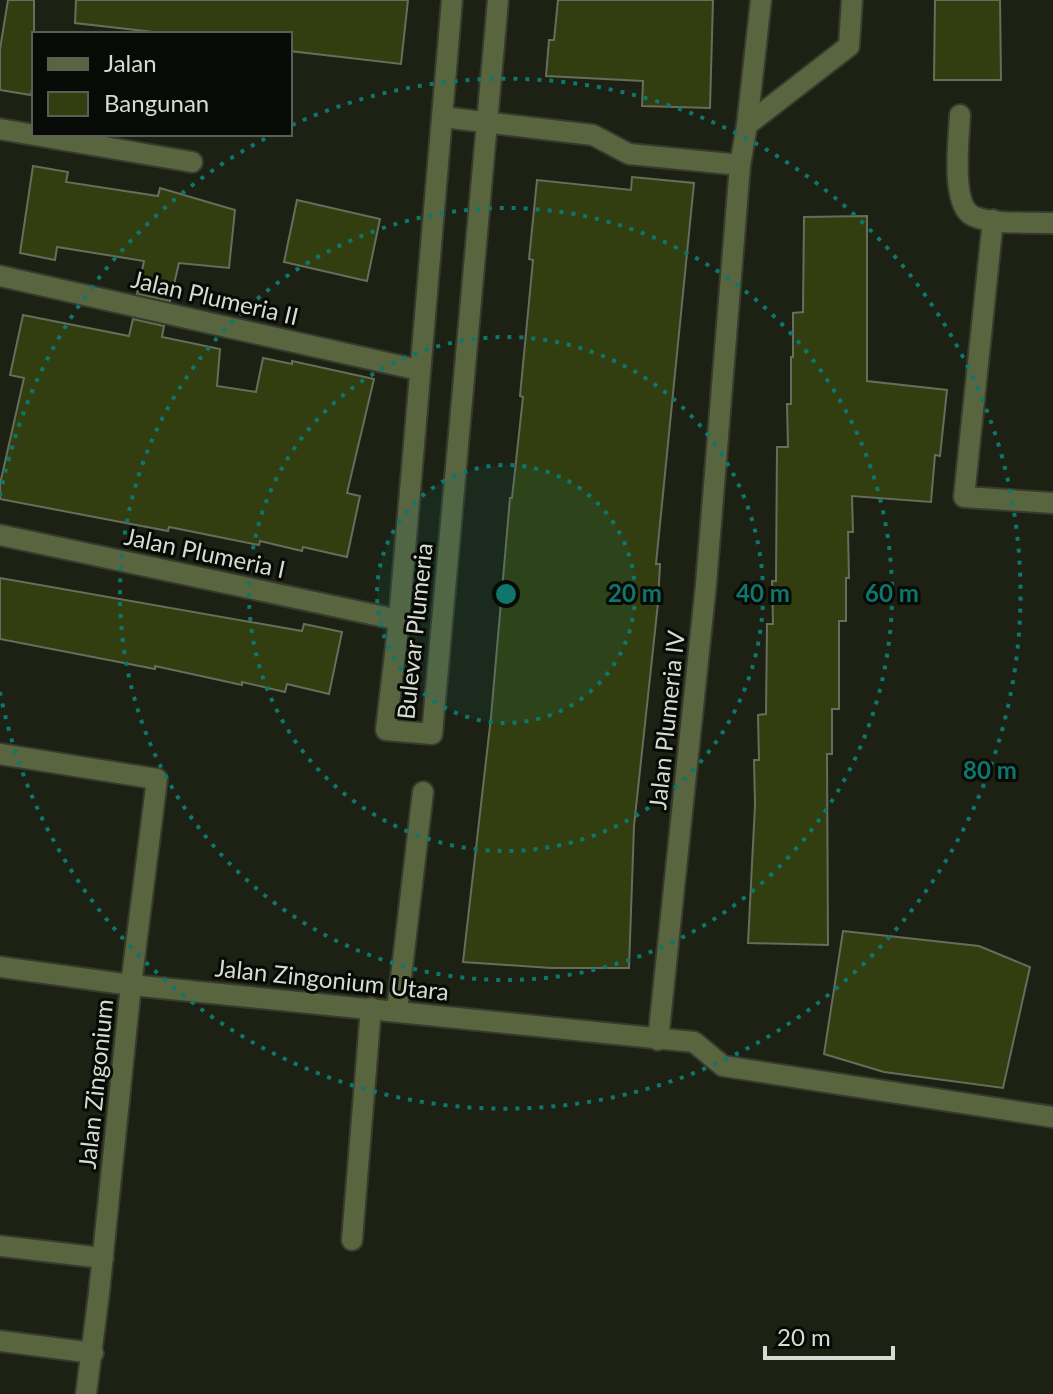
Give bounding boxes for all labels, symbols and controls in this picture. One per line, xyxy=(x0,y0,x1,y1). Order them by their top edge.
legend xyxy=(32,32,292,136)
text: Jalan xyxy=(104,48,157,77)
text: Bangunan xyxy=(104,88,209,117)
street label: Jalan Plumeria II xyxy=(129,264,301,330)
street label: Jalan Plumeria I xyxy=(122,521,288,583)
street label: Bulevar Plumeria xyxy=(390,541,438,721)
text: 20 m xyxy=(608,578,662,607)
text: 40 m xyxy=(736,578,790,607)
text: 60 m xyxy=(865,578,919,607)
centre of rings xyxy=(492,580,520,608)
street label: Jalan Plumeria IV xyxy=(642,628,690,811)
text: 80 m xyxy=(963,755,1017,784)
street label: Jalan Zingonium Utara xyxy=(214,952,450,1006)
street label: Jalan Zingonium xyxy=(72,998,118,1170)
scale bar xyxy=(765,1310,893,1360)
text: 20 m xyxy=(777,1322,831,1351)

